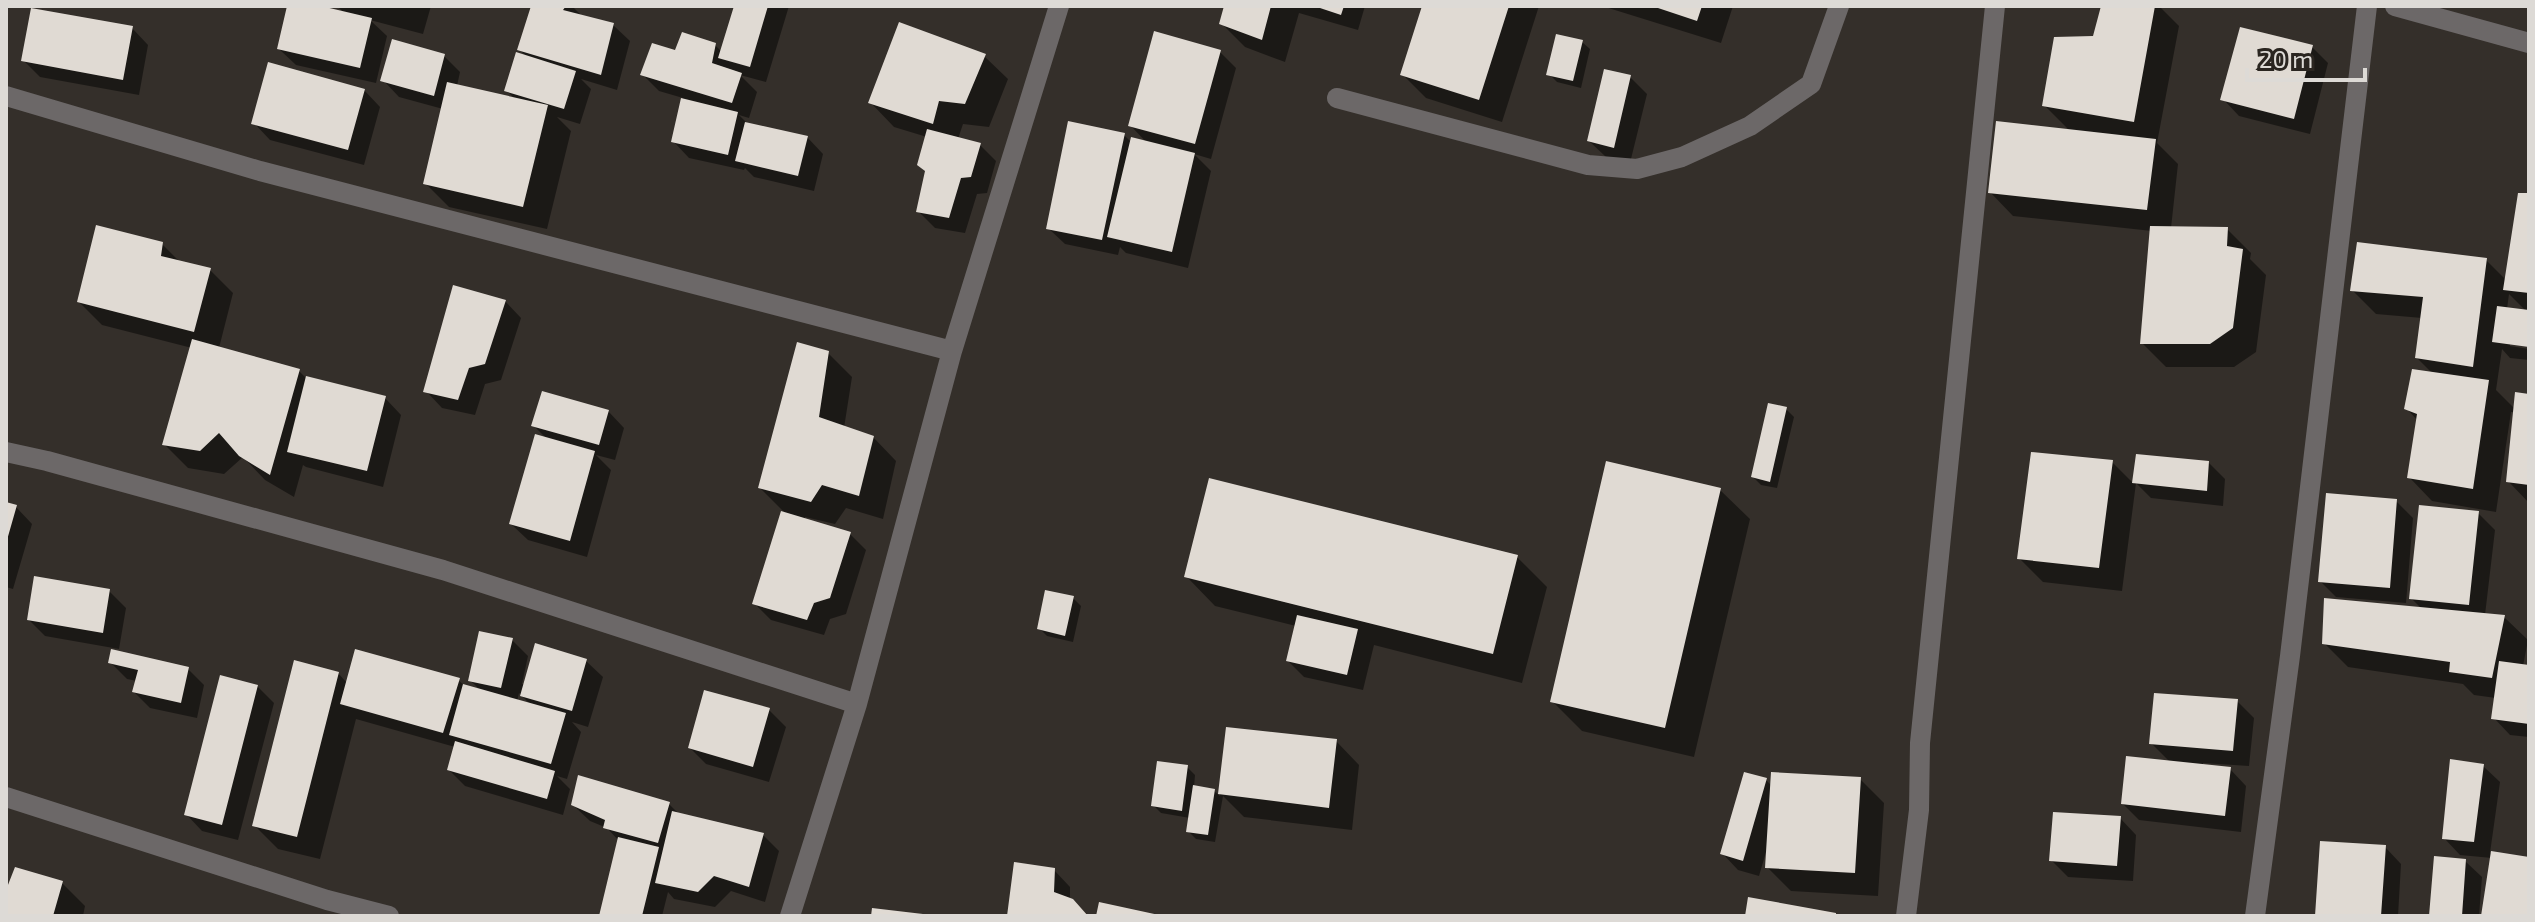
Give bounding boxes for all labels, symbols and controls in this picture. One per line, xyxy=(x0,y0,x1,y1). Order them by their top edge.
scale bar xyxy=(2247,32,2365,82)
text: 20 m xyxy=(2259,44,2313,73)

